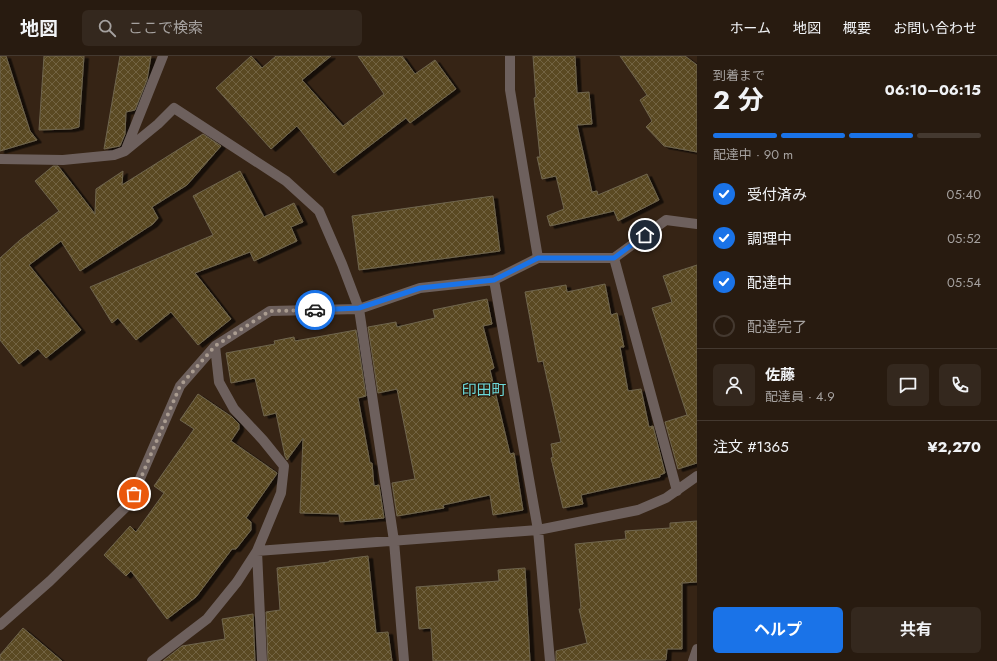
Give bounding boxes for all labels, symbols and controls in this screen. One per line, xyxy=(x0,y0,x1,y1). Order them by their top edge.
search box xyxy=(82,10,362,46)
text: 地図 xyxy=(20,15,58,42)
icon: search xyxy=(96,17,118,39)
text: ここで検索 xyxy=(128,17,203,39)
text: ホーム xyxy=(729,18,771,38)
text: 地図 xyxy=(793,18,821,38)
text: 概要 xyxy=(843,18,871,38)
text: お問い合わせ xyxy=(893,18,977,38)
text: 到着まで xyxy=(713,66,765,85)
text: 06:10–06:15 xyxy=(885,79,981,101)
text: 2 分 xyxy=(713,81,764,119)
text: 配達中 · 90 m xyxy=(713,145,793,164)
icon: check xyxy=(713,183,735,205)
text: 受付済み xyxy=(747,184,807,206)
text: 05:40 xyxy=(947,185,981,204)
pin xyxy=(628,218,662,252)
icon: home xyxy=(634,224,656,246)
icon: check xyxy=(713,227,735,249)
text: 調理中 xyxy=(747,228,792,250)
text: 05:52 xyxy=(947,229,981,248)
icon: check xyxy=(713,271,735,293)
text: 配達中 xyxy=(747,272,792,294)
text: 05:54 xyxy=(947,273,981,292)
courier xyxy=(295,290,335,330)
icon: car xyxy=(304,299,326,321)
text: 配達完了 xyxy=(747,316,807,338)
button: person xyxy=(713,364,755,406)
text: 佐藤 xyxy=(765,364,795,386)
button: chat xyxy=(887,364,929,406)
button: phone xyxy=(939,364,981,406)
district label: 印田町 xyxy=(461,379,507,401)
text: 配達員 · 4.9 xyxy=(765,387,835,406)
text: 注文 #1365 xyxy=(713,436,789,458)
text: ¥2,270 xyxy=(927,436,981,458)
pin xyxy=(117,477,151,511)
icon: bag xyxy=(123,483,145,505)
button: ヘルプ xyxy=(713,607,843,653)
button: 共有 xyxy=(851,607,981,653)

